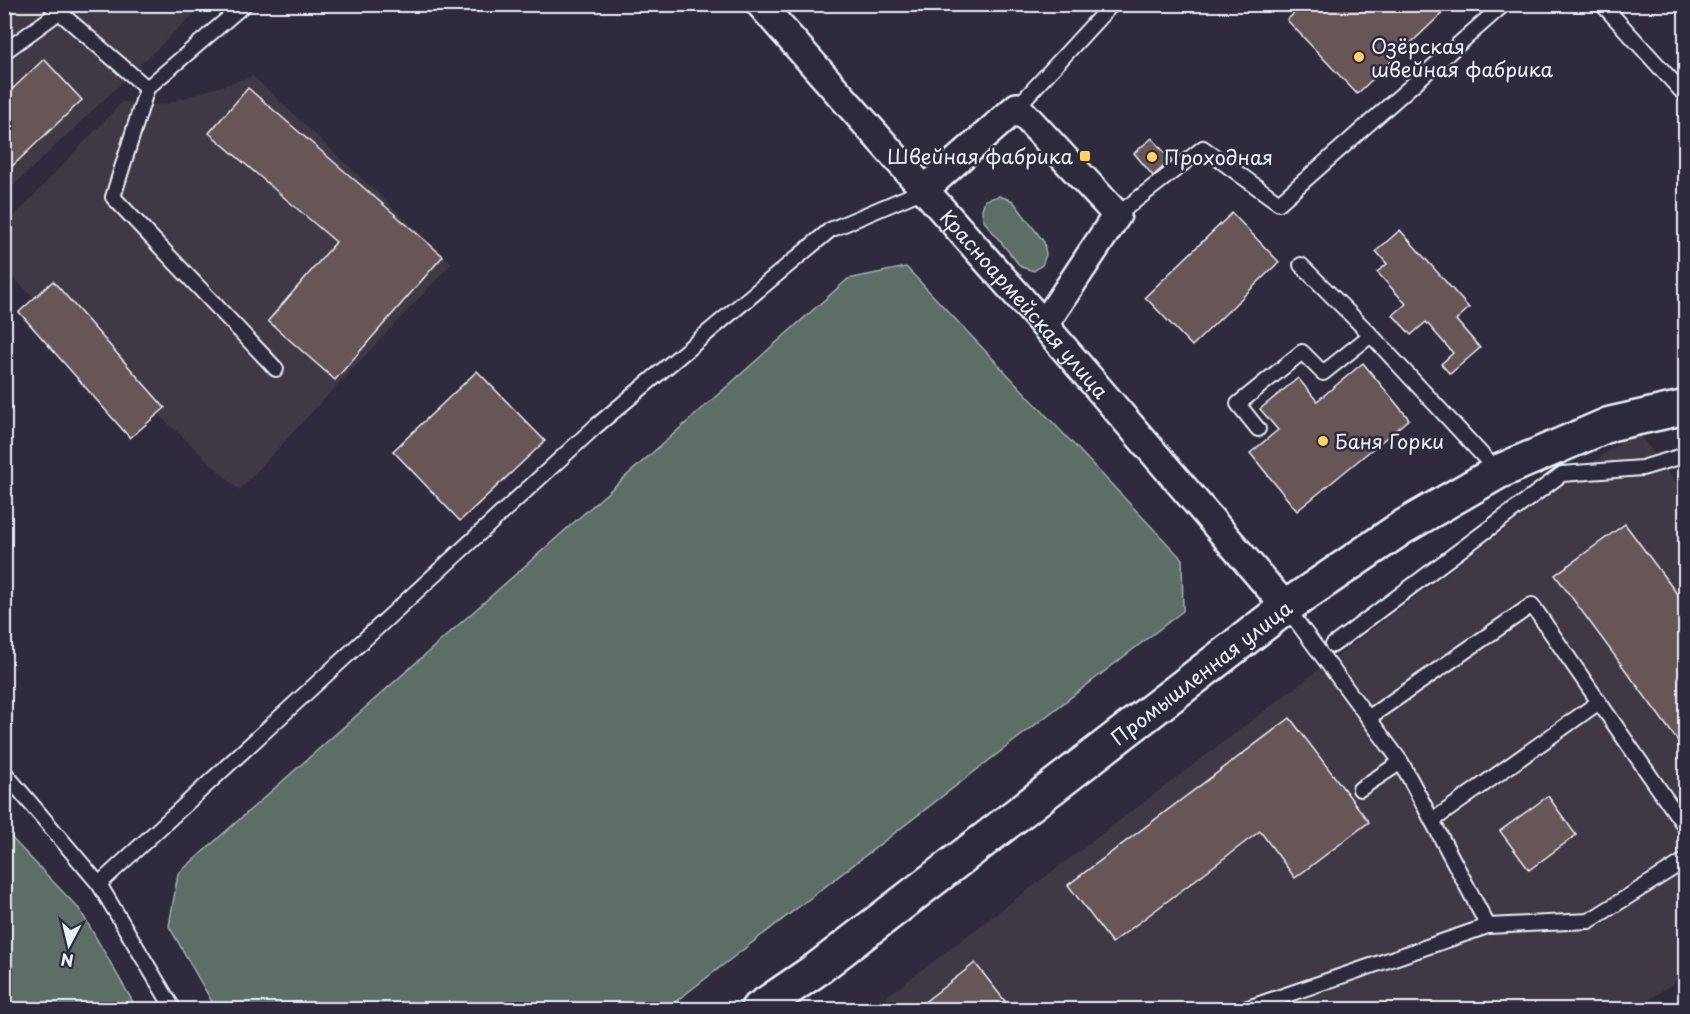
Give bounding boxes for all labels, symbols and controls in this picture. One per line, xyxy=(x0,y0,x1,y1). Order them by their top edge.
place label: Озёрская швейная фабрика xyxy=(1371,31,1553,84)
marker: Озёрская швейная фабрика xyxy=(1352,50,1366,64)
place label: Швейная фабрика xyxy=(887,141,1073,171)
place label: Проходная xyxy=(1164,142,1273,172)
marker: Швейная фабрика xyxy=(1078,149,1092,163)
marker: Проходная xyxy=(1145,150,1159,164)
street label: Красноармейская улица xyxy=(933,203,1116,406)
place label: Баня Горки xyxy=(1335,426,1444,456)
marker: Баня Горки xyxy=(1316,434,1330,448)
street label: Промышленная улица xyxy=(1104,592,1299,752)
north arrow xyxy=(39,915,99,975)
text: N xyxy=(59,948,75,974)

